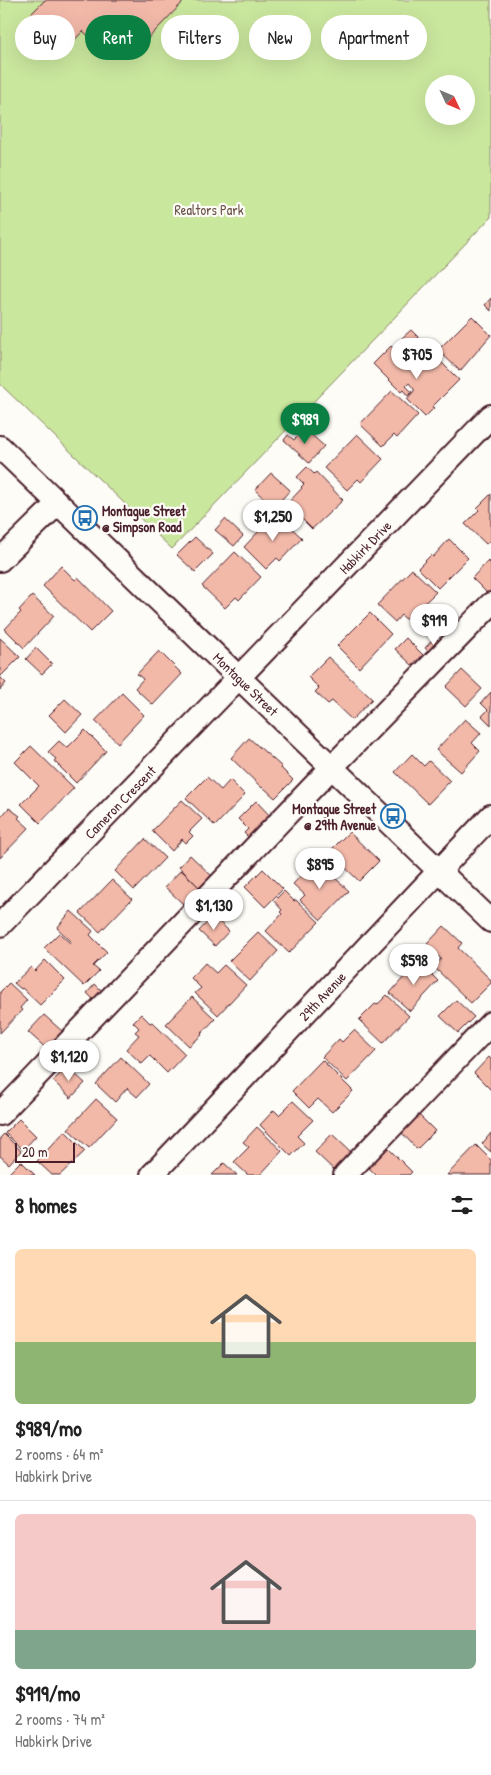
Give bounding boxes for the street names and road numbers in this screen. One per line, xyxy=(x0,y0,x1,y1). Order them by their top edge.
street label: Habkirk Drive xyxy=(335,516,396,578)
street label: Montague Street xyxy=(209,648,283,721)
street label: Cameron Crescent xyxy=(80,761,160,843)
street label: 29th Avenue xyxy=(294,967,350,1025)

